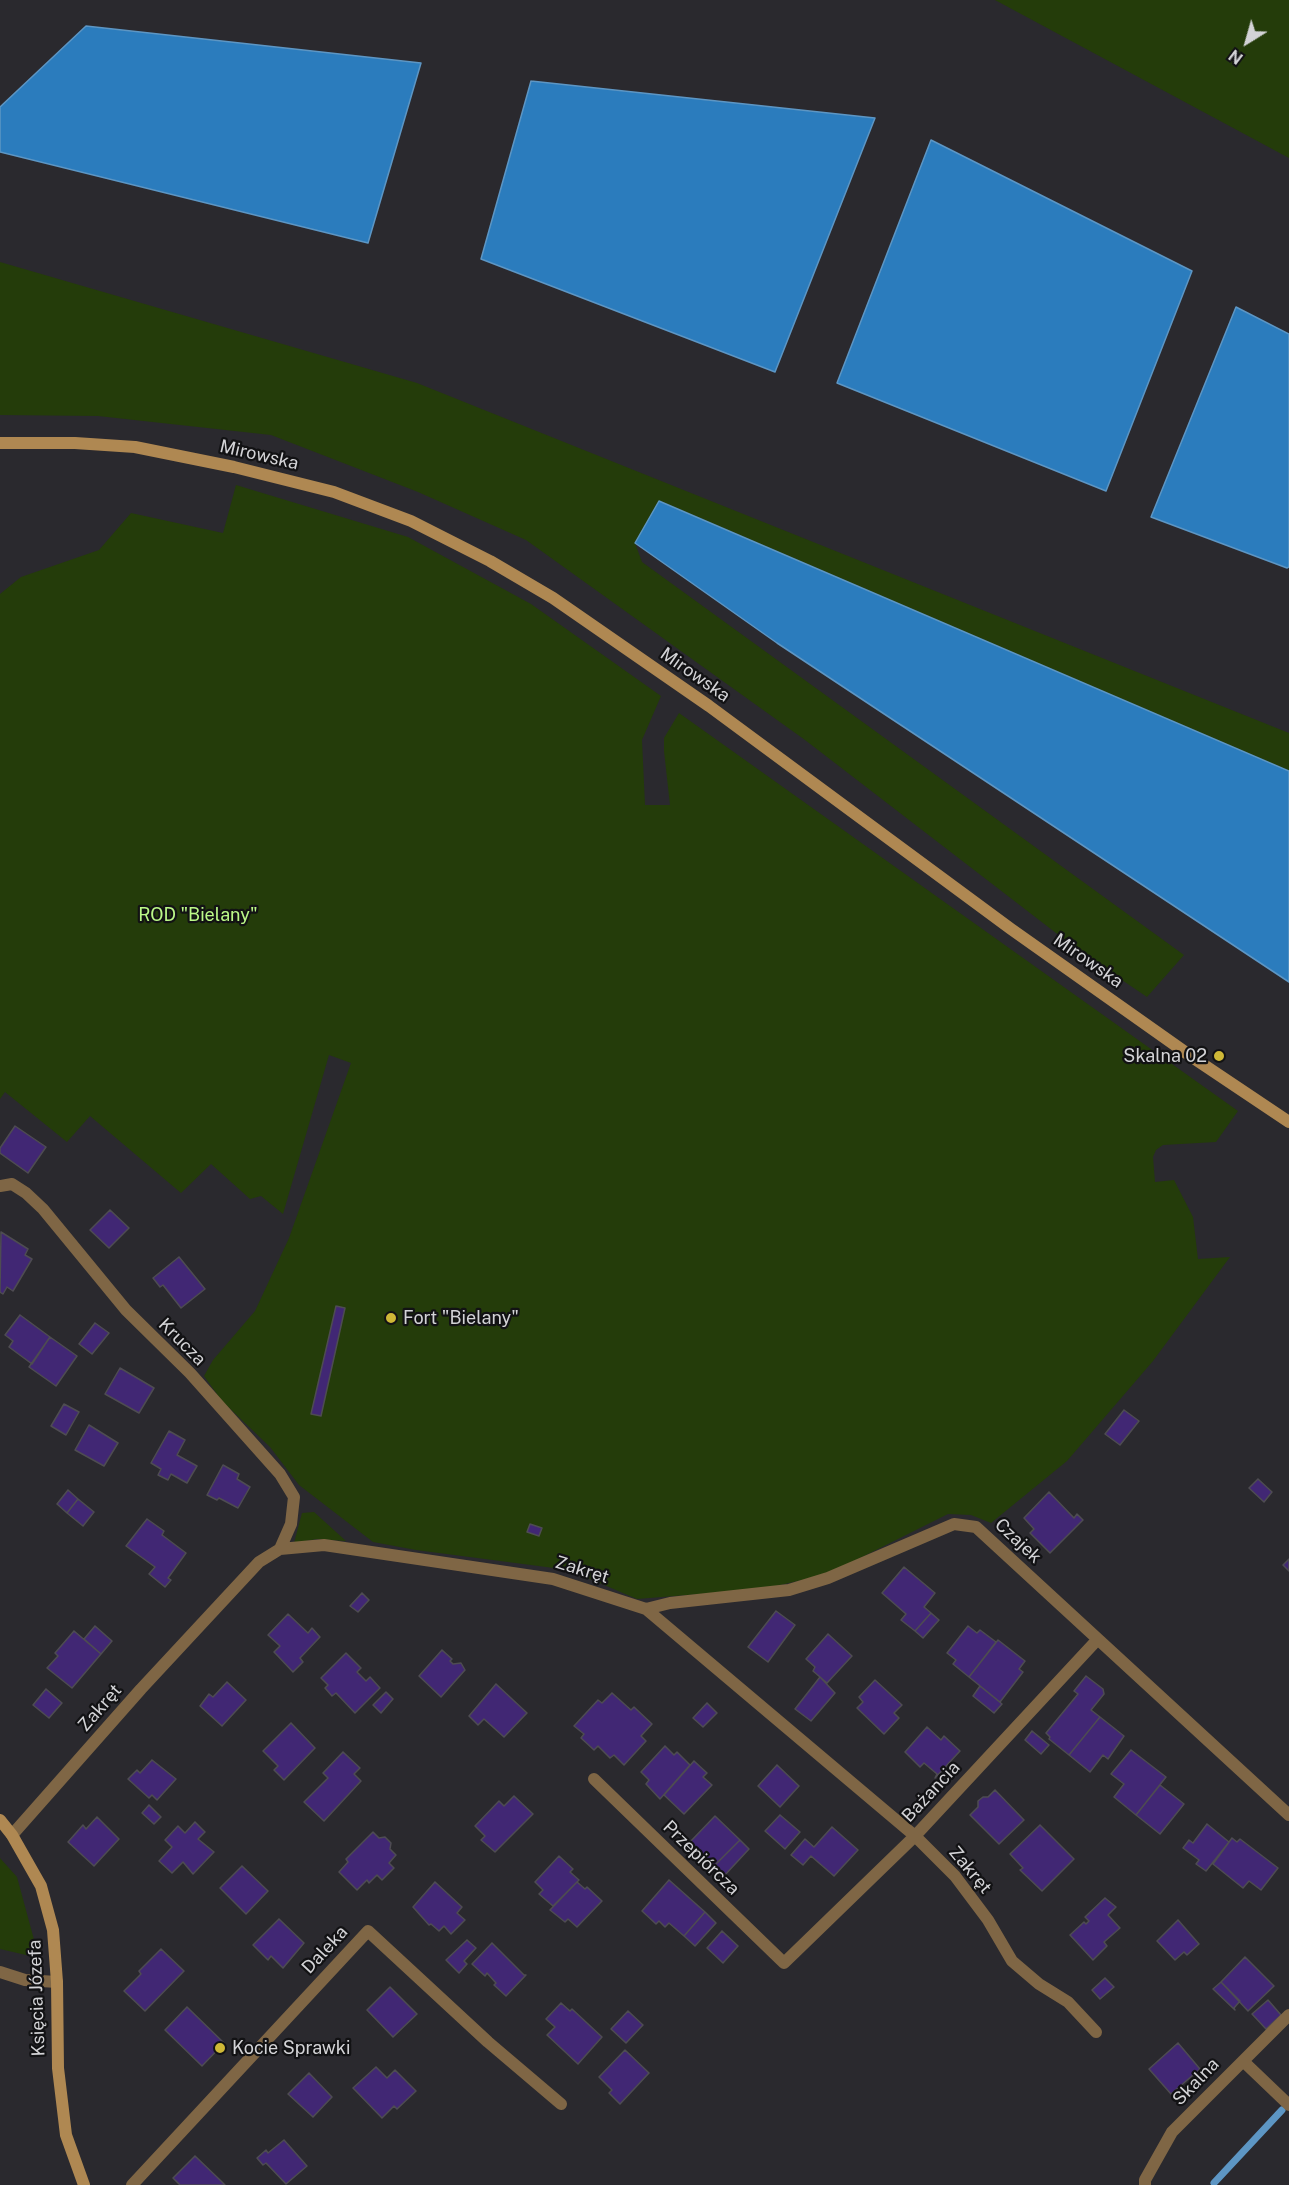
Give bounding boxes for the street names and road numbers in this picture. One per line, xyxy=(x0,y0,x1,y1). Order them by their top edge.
street label: Mirowska xyxy=(217,435,301,475)
street label: Mirowska xyxy=(656,643,734,707)
street label: Mirowska xyxy=(1049,929,1127,993)
street label: Krucza xyxy=(154,1314,210,1370)
street label: Czajek xyxy=(990,1514,1046,1568)
street label: Zakręt xyxy=(552,1552,612,1588)
street label: Zakręt xyxy=(74,1680,126,1736)
street label: Bażancia xyxy=(897,1757,965,1827)
street label: Przepiórcza xyxy=(658,1816,744,1900)
street label: Zakręt xyxy=(944,1842,996,1898)
street label: Daleka xyxy=(298,1922,352,1978)
street label: Księcia Józefa xyxy=(24,1939,50,2057)
street label: Skalna xyxy=(1168,2054,1224,2110)

